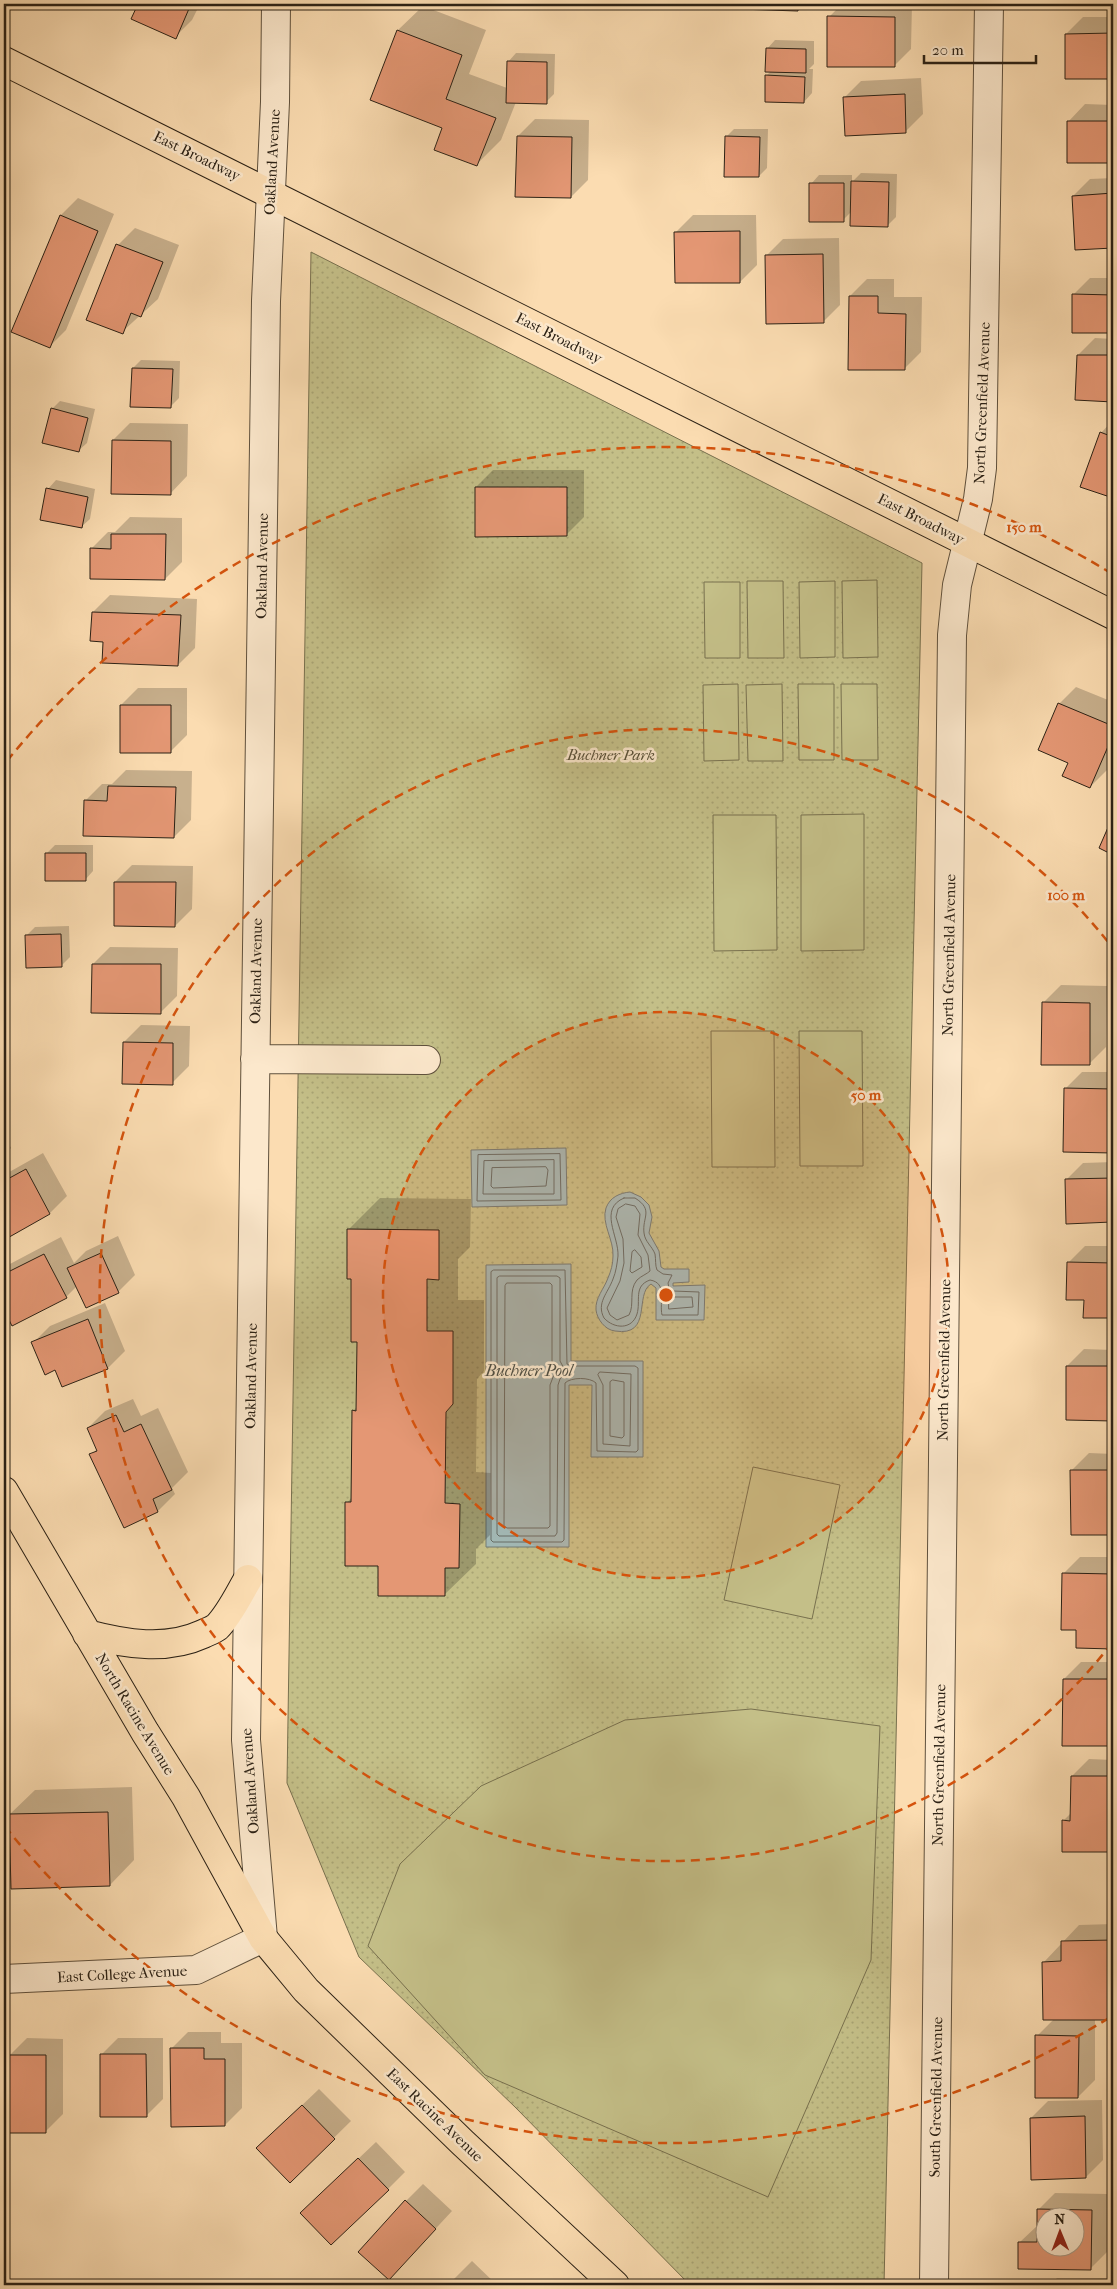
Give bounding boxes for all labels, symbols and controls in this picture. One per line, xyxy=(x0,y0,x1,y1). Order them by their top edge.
scale bar xyxy=(924,32,1037,64)
text: 20 m xyxy=(932,41,964,59)
street label: Oakland Avenue xyxy=(260,108,284,215)
street label: East Broadway xyxy=(151,127,244,185)
street label: East Broadway xyxy=(513,309,606,368)
street label: North Greenfield Avenue xyxy=(970,321,994,484)
street label: East Broadway xyxy=(875,490,968,549)
street label: Oakland Avenue xyxy=(252,512,272,619)
text: 150 m xyxy=(1006,518,1042,536)
park label: Buchner Park xyxy=(566,746,655,764)
street label: North Greenfield Avenue xyxy=(939,873,959,1036)
text: 100 m xyxy=(1047,886,1085,904)
street label: Oakland Avenue xyxy=(246,917,266,1024)
text: 50 m xyxy=(851,1086,882,1104)
street label: North Greenfield Avenue xyxy=(934,1278,954,1441)
centre of rings xyxy=(657,1286,675,1304)
street label: Oakland Avenue xyxy=(241,1322,261,1429)
water label: Buchner Pool xyxy=(484,1361,575,1380)
street label: North Racine Avenue xyxy=(92,1650,179,1779)
street label: North Greenfield Avenue xyxy=(929,1683,949,1846)
street label: Oakland Avenue xyxy=(237,1727,263,1835)
street label: East College Avenue xyxy=(56,1962,188,1986)
street label: South Greenfield Avenue xyxy=(926,2016,946,2177)
street label: East Racine Avenue xyxy=(383,2064,487,2166)
north arrow xyxy=(1034,2206,1084,2256)
text: N xyxy=(1054,2211,1066,2228)

